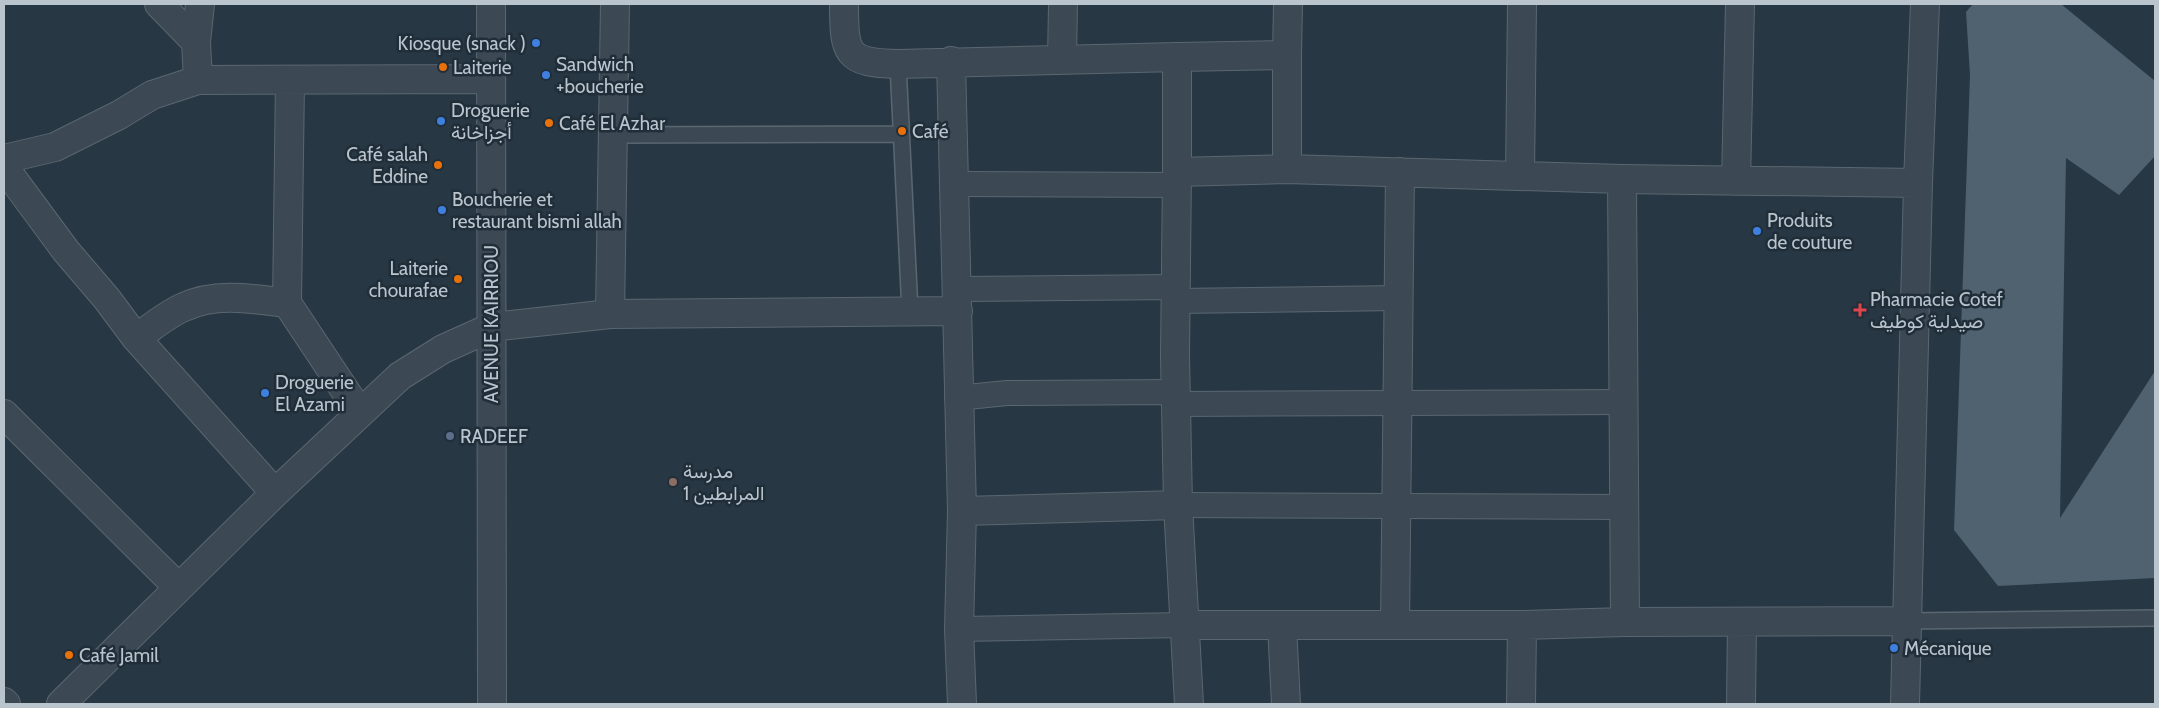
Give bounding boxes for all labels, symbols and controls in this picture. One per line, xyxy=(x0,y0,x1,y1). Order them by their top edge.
place label: Kiosque (snack ) xyxy=(397,32,526,55)
marker: Kiosque (snack ) xyxy=(530,37,542,49)
place label: Sandwich +boucherie xyxy=(556,53,644,98)
place label: Laiterie xyxy=(453,56,512,79)
marker: Laiterie xyxy=(437,61,449,73)
marker: Sandwich +boucherie xyxy=(540,69,552,81)
place label: Droguerie أجزاخانة xyxy=(451,99,530,144)
place label: Café El Azhar xyxy=(559,112,665,135)
marker: Droguerie أجزاخانة xyxy=(435,115,447,127)
marker: Café El Azhar xyxy=(543,117,555,129)
place label: Café xyxy=(912,120,949,143)
marker: Café xyxy=(896,125,908,137)
place label: Café salah Eddine xyxy=(346,143,428,188)
marker: Café salah Eddine xyxy=(432,159,444,171)
place label: Boucherie et restaurant bismi allah xyxy=(452,188,622,233)
marker: Boucherie et restaurant bismi allah xyxy=(436,204,448,216)
place label: Produits de couture xyxy=(1767,209,1853,254)
marker: Produits de couture xyxy=(1751,225,1763,237)
street label: AVENUE KAIRRIOU xyxy=(480,245,503,403)
place label: Laiterie chourafae xyxy=(369,257,448,302)
marker: Laiterie chourafae xyxy=(452,273,464,285)
place label: Pharmacie Cotef صيدلية كوطيف xyxy=(1870,288,2003,333)
marker: Pharmacie Cotef صيدلية كوطيف xyxy=(1854,304,1866,316)
place label: Droguerie El Azami xyxy=(275,371,354,416)
marker: Droguerie El Azami xyxy=(259,387,271,399)
place label: RADEEF xyxy=(460,425,528,448)
marker: RADEEF xyxy=(444,430,456,442)
place label: مدرسة المرابطين 1 xyxy=(683,460,764,505)
marker: مدرسة المرابطين 1 xyxy=(667,476,679,488)
place label: Mécanique xyxy=(1904,637,1992,660)
marker: Mécanique xyxy=(1888,642,1900,654)
place label: Café Jamil xyxy=(79,644,159,667)
marker: Café Jamil xyxy=(63,649,75,661)

